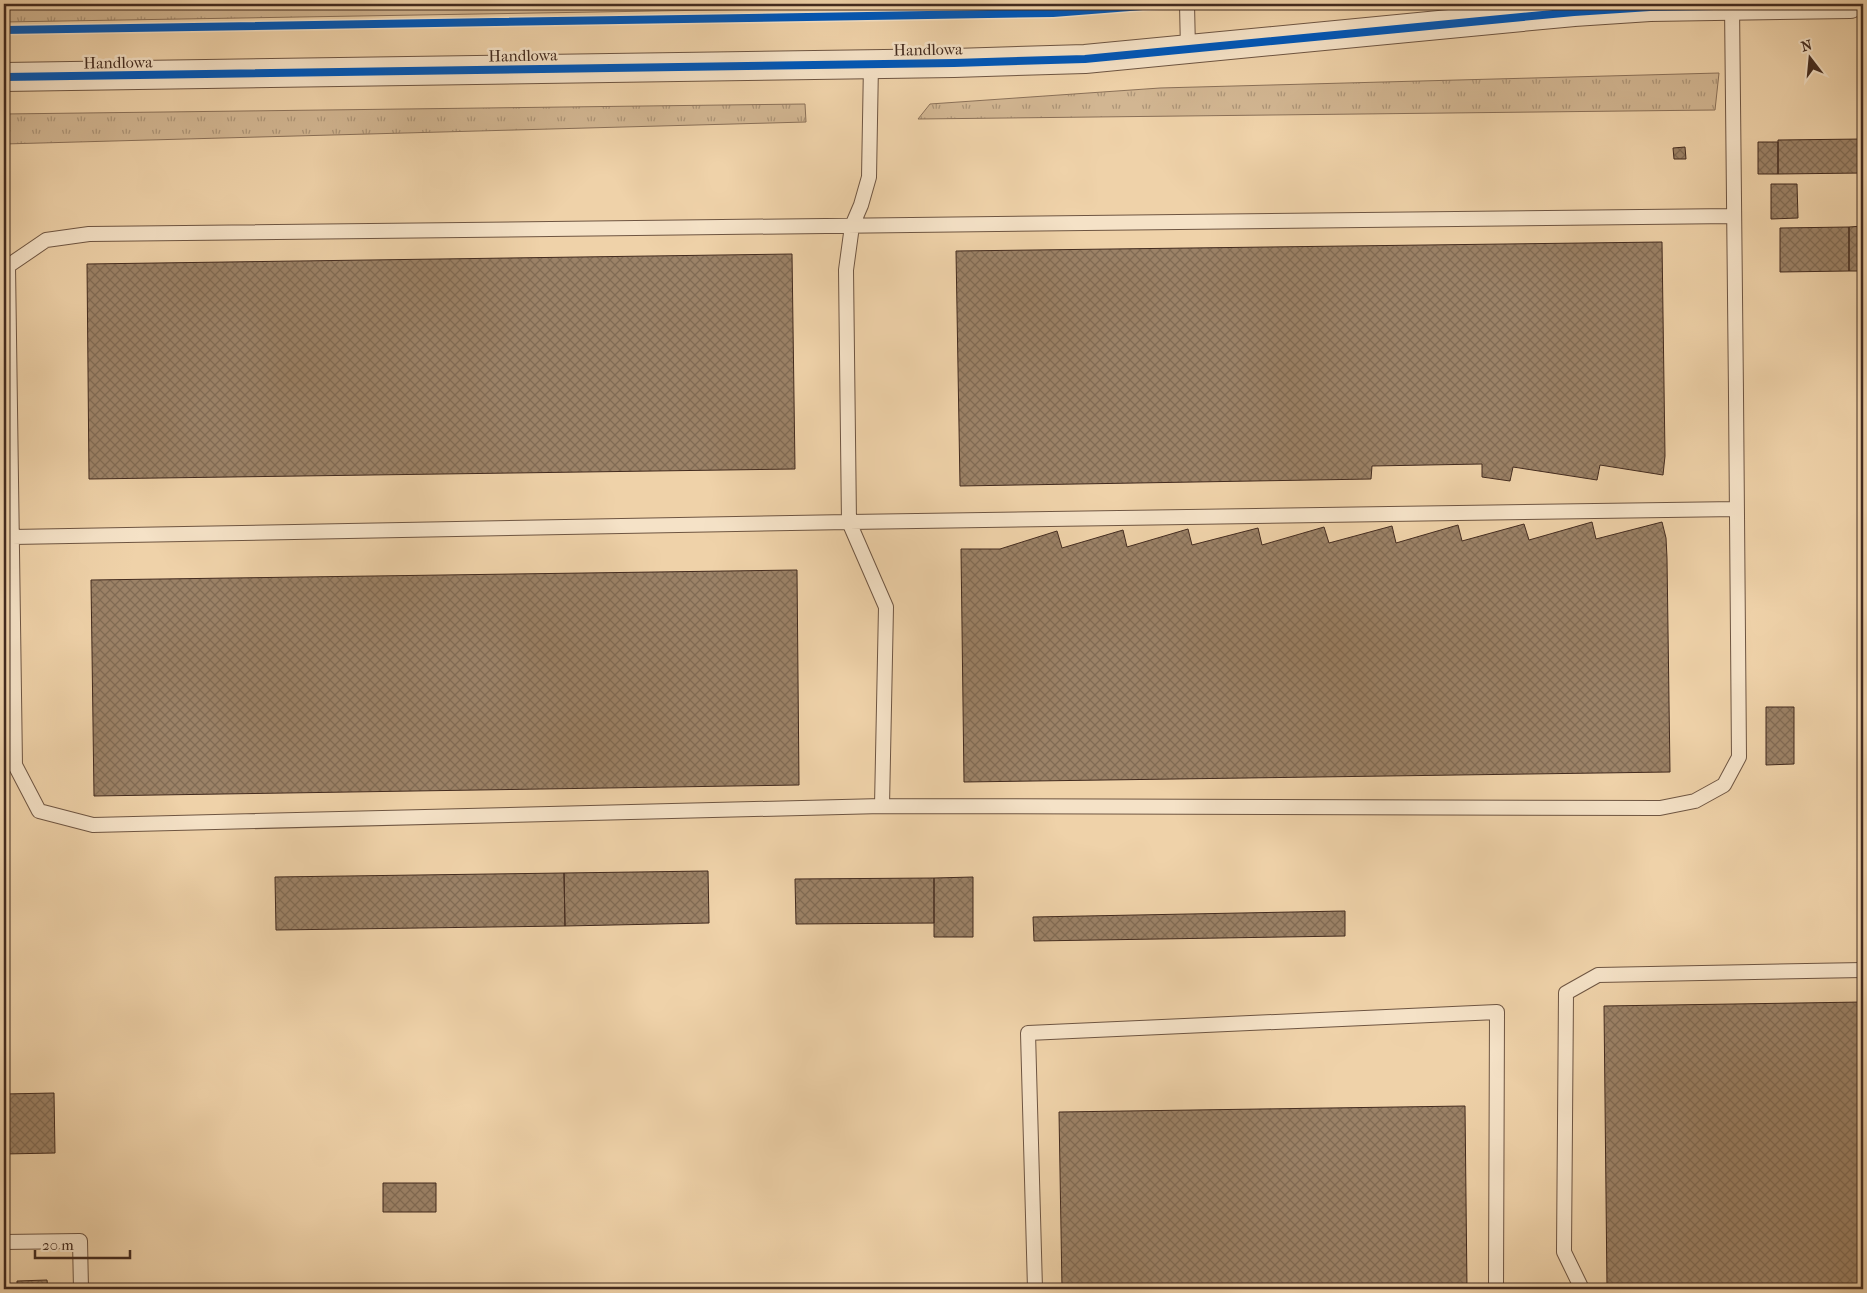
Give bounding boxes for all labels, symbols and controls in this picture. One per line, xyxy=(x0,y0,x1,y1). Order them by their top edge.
north arrow xyxy=(1784,32,1834,82)
text: N xyxy=(1799,36,1814,56)
street label: Handlowa xyxy=(893,39,963,60)
street label: Handlowa xyxy=(488,45,558,66)
street label: Handlowa xyxy=(83,52,153,73)
scale bar xyxy=(35,1228,130,1260)
text: 20 m xyxy=(42,1236,74,1254)

